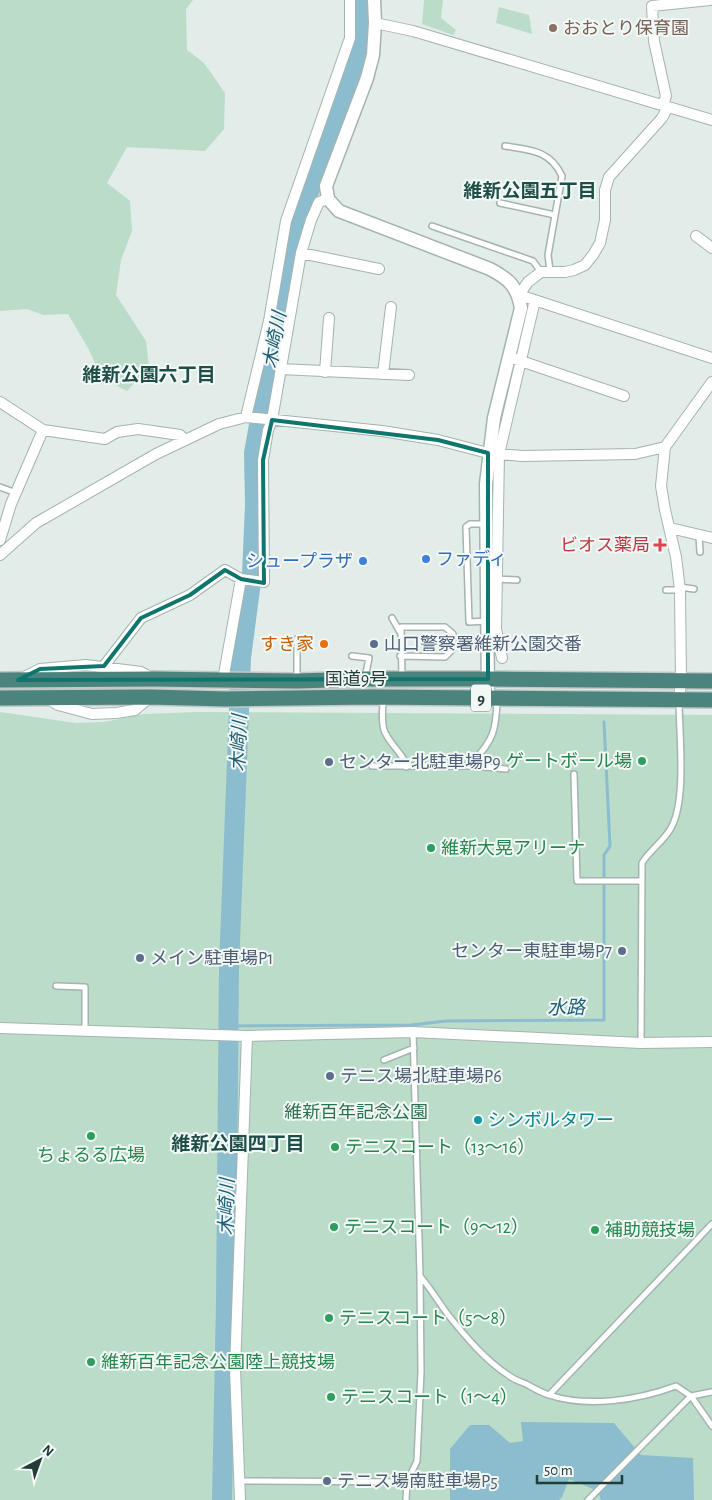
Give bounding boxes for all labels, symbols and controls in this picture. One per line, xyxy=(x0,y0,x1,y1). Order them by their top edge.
place label: おおとり保育園 xyxy=(563,19,689,38)
marker: おおとり保育園 xyxy=(547,22,559,34)
district label: 維新公園五丁目 xyxy=(463,181,597,201)
water label: 木崎川 xyxy=(260,308,290,370)
district label: 維新公園六丁目 xyxy=(82,365,216,385)
place label: ビオス薬局 xyxy=(560,536,650,555)
marker: ビオス薬局 xyxy=(654,539,666,551)
place label: ファディ xyxy=(436,549,507,569)
place label: シュープラザ xyxy=(246,552,353,571)
marker: ファディ xyxy=(420,553,432,565)
marker: シュープラザ xyxy=(357,555,369,567)
place label: 山口警察署維新公園交番 xyxy=(384,634,582,654)
place label: すき家 xyxy=(260,635,314,654)
marker: すき家 xyxy=(318,638,330,650)
marker: 山口警察署維新公園交番 xyxy=(368,638,380,650)
street label: 国道9号 xyxy=(325,669,387,689)
road number: 9 xyxy=(471,684,491,711)
water label: 木崎川 xyxy=(228,712,250,772)
place label: センター北駐車場P9 xyxy=(339,752,501,772)
place label: ゲートボール場 xyxy=(506,752,632,771)
marker: ゲートボール場 xyxy=(636,755,648,767)
marker: センター北駐車場P9 xyxy=(323,756,335,768)
place label: 維新大晃アリーナ xyxy=(441,838,585,858)
marker: 維新大晃アリーナ xyxy=(425,842,437,854)
place label: センター東駐車場P7 xyxy=(451,942,612,961)
marker: センター東駐車場P7 xyxy=(616,945,628,957)
place label: メイン駐車場P1 xyxy=(150,949,274,968)
marker: メイン駐車場P1 xyxy=(134,952,146,964)
water label: 水路 xyxy=(547,998,587,1018)
place label: テニス場北駐車場P6 xyxy=(340,1066,502,1086)
marker: テニス場北駐車場P6 xyxy=(324,1070,336,1082)
park label: 維新百年記念公園 xyxy=(284,1102,428,1122)
place label: シンボルタワー xyxy=(488,1111,614,1130)
marker: シンボルタワー xyxy=(472,1114,484,1126)
marker: ちょるる広場 xyxy=(85,1130,97,1142)
district label: 維新公園四丁目 xyxy=(171,1134,305,1154)
place label: テニスコート（13～16） xyxy=(345,1137,535,1157)
marker: テニスコート（13～16） xyxy=(329,1141,341,1153)
place label: ちょるる広場 xyxy=(37,1146,145,1165)
water label: 木崎川 xyxy=(217,1176,238,1236)
place label: テニスコート（9～12） xyxy=(344,1217,529,1237)
marker: テニスコート（9～12） xyxy=(328,1221,340,1233)
place label: 補助競技場 xyxy=(605,1221,695,1240)
marker: 補助競技場 xyxy=(589,1224,601,1236)
place label: テニスコート（5～8） xyxy=(339,1308,517,1328)
marker: テニスコート（5～8） xyxy=(323,1312,335,1324)
place label: 維新百年記念公園陸上競技場 xyxy=(101,1352,335,1372)
marker: 維新百年記念公園陸上競技場 xyxy=(85,1356,97,1368)
place label: テニスコート（1～4） xyxy=(341,1387,518,1407)
marker: テニスコート（1～4） xyxy=(325,1391,337,1403)
north arrow xyxy=(15,1435,65,1485)
text: N xyxy=(40,1442,56,1459)
scale bar xyxy=(537,1452,622,1484)
text: 50 m xyxy=(544,1463,573,1478)
place label: テニス場南駐車場P5 xyxy=(337,1472,498,1491)
marker: テニス場南駐車場P5 xyxy=(321,1475,333,1487)

